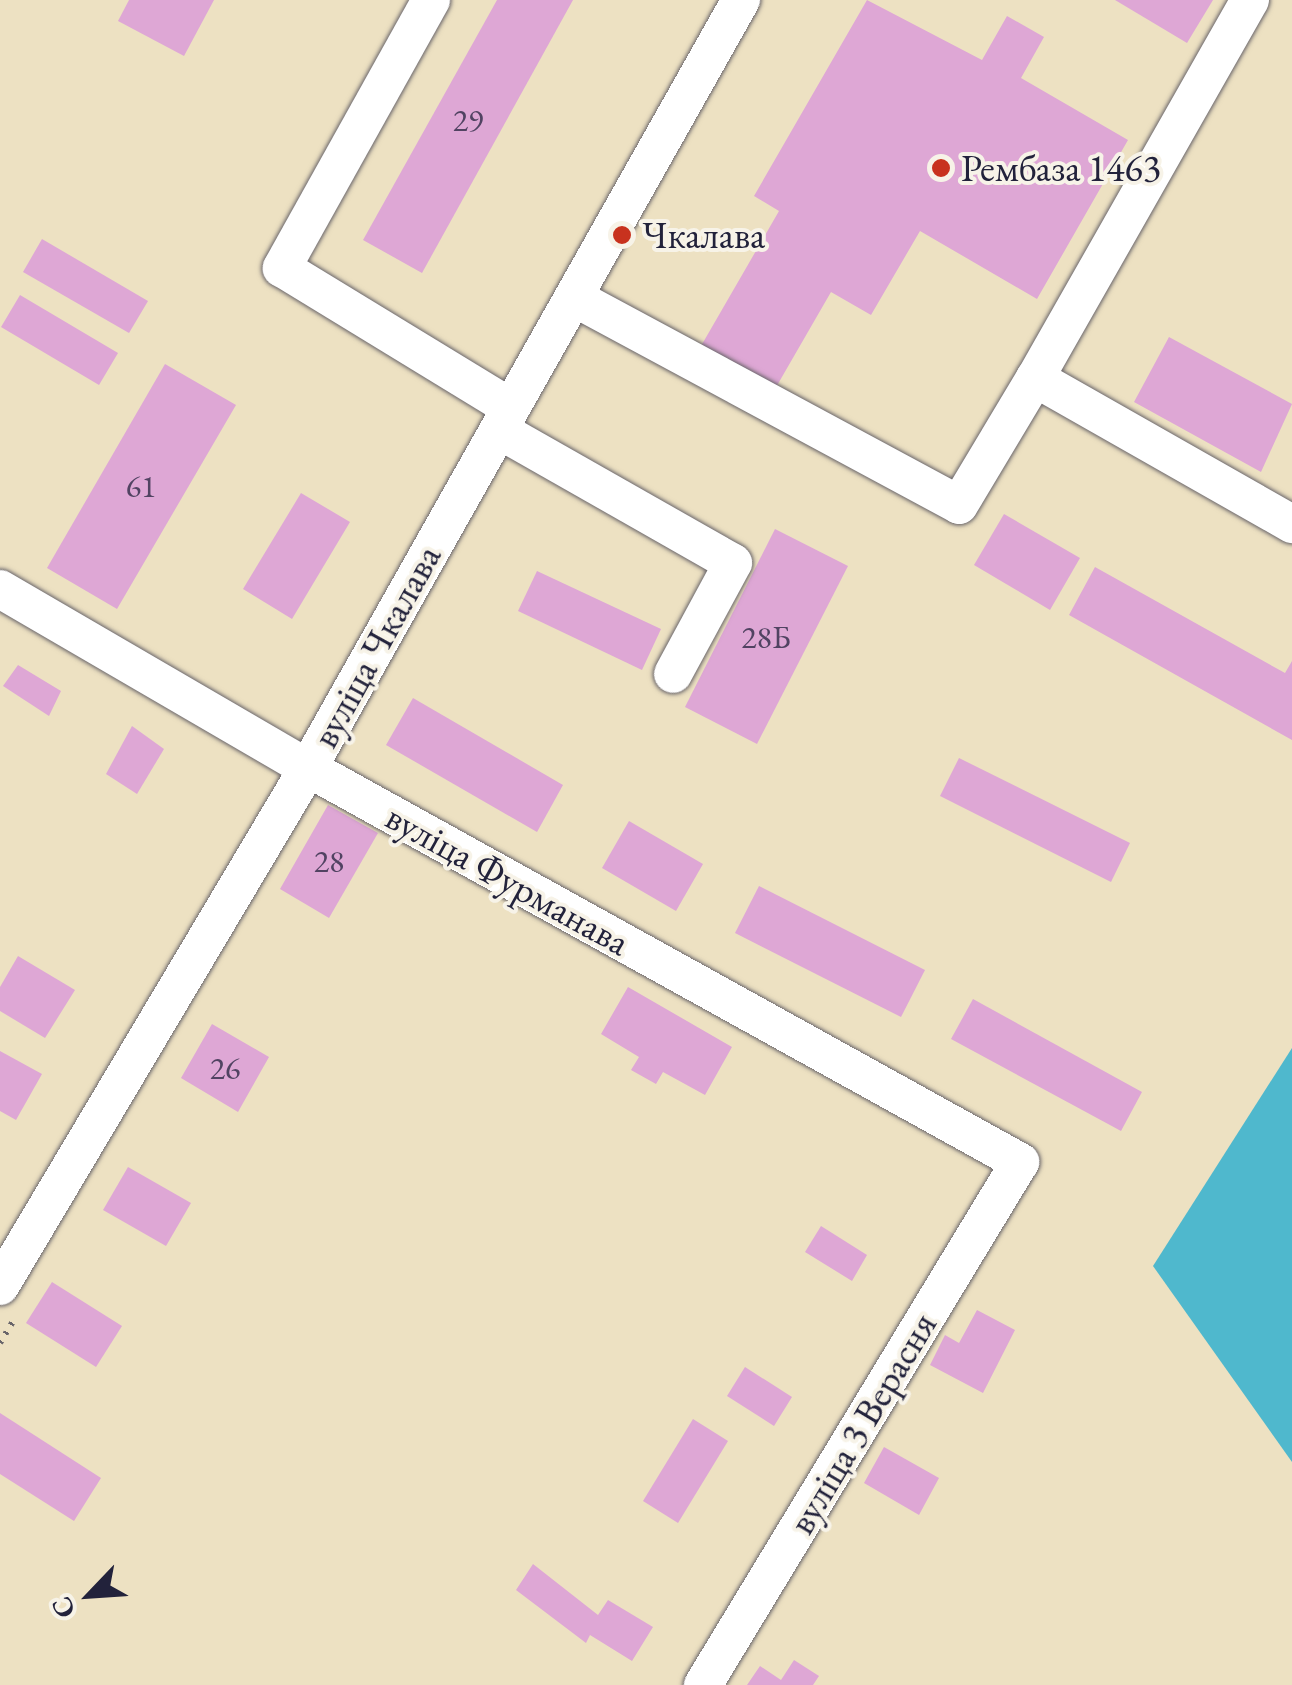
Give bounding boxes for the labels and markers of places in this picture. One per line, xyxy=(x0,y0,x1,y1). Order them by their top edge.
place label: Рембаза 1463 xyxy=(961,145,1161,191)
marker: Рембаза 1463 xyxy=(930,157,952,179)
place label: Чкалава xyxy=(642,212,765,258)
marker: Чкалава xyxy=(611,224,633,246)

